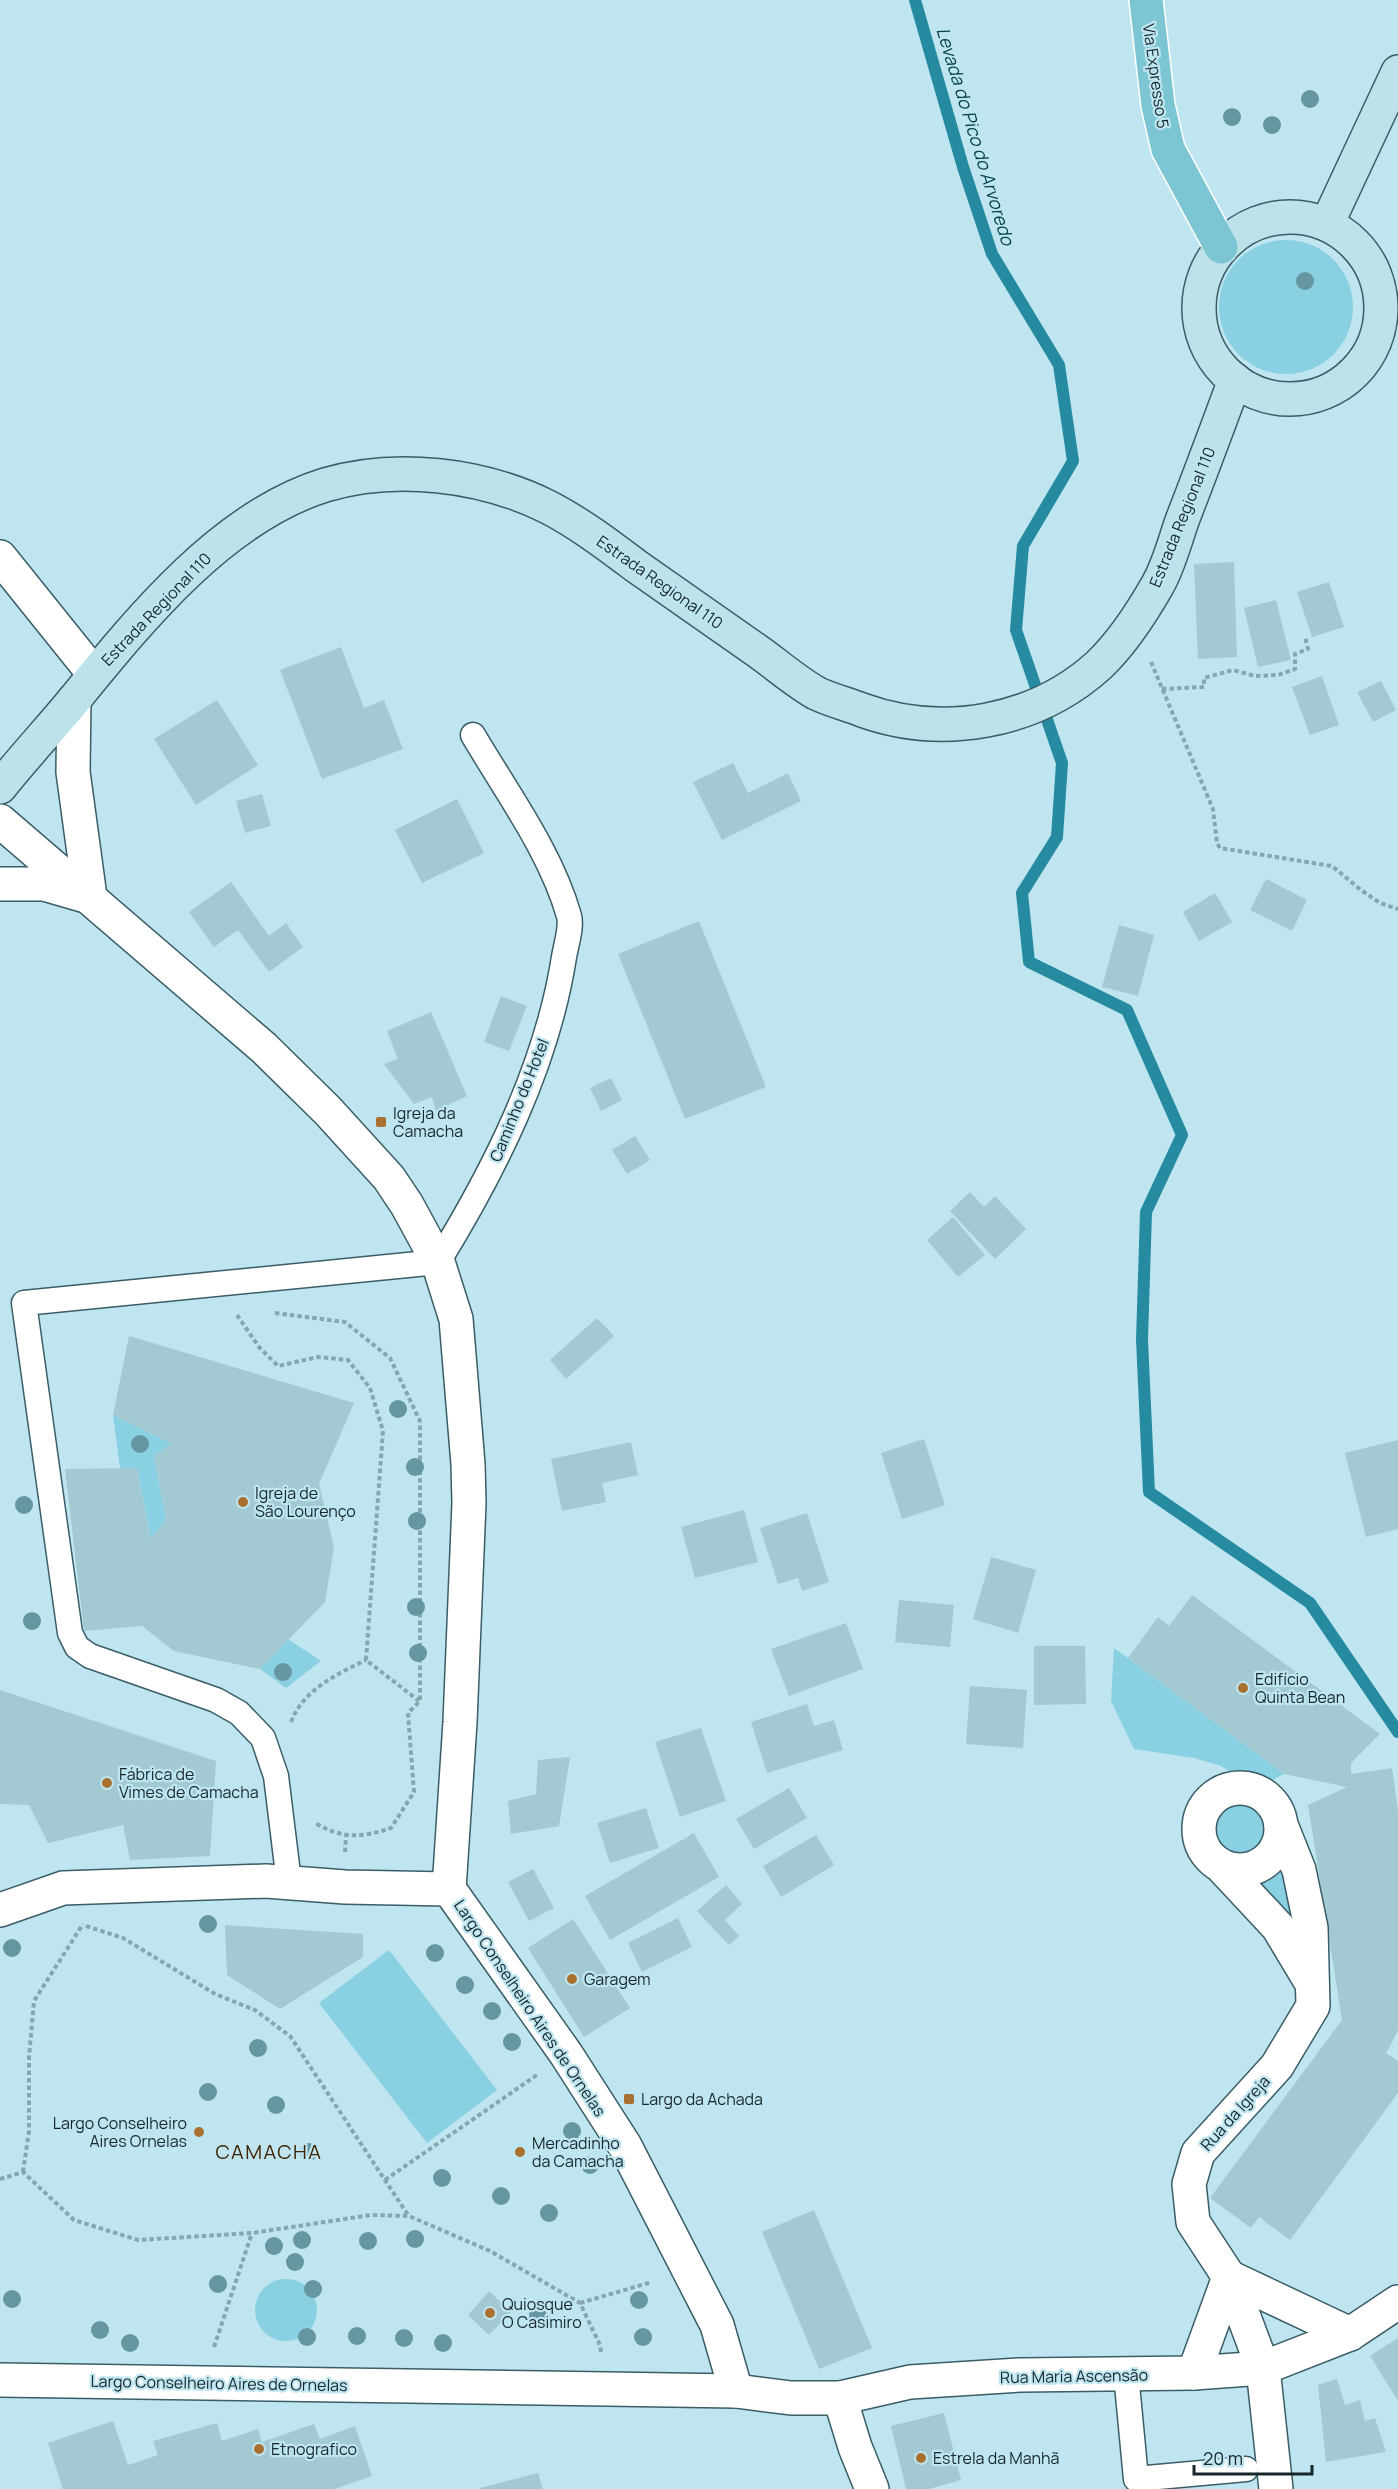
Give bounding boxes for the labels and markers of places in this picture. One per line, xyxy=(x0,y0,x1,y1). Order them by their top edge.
place label: Igreja da Camacha xyxy=(393,1102,463,1142)
marker: Igreja da Camacha xyxy=(374,1115,388,1129)
place label: Igreja de São Lourenço xyxy=(255,1482,356,1522)
marker: Igreja de São Lourenço xyxy=(236,1495,250,1509)
place label: Edifício Quinta Bean xyxy=(1255,1668,1345,1708)
marker: Edifício Quinta Bean xyxy=(1236,1681,1250,1695)
place label: Fábrica de Vimes de Camacha xyxy=(119,1763,259,1803)
marker: Fábrica de Vimes de Camacha xyxy=(100,1776,114,1790)
place label: Garagem xyxy=(584,1968,651,1990)
marker: Garagem xyxy=(565,1972,579,1986)
place label: Largo da Achada xyxy=(641,2088,763,2110)
marker: Largo da Achada xyxy=(622,2092,636,2106)
place label: Largo Conselheiro Aires Ornelas xyxy=(53,2112,187,2152)
marker: Largo Conselheiro Aires Ornelas xyxy=(192,2125,206,2139)
place label: Mercadinho da Camacha xyxy=(532,2132,624,2172)
marker: Mercadinho da Camacha xyxy=(513,2145,527,2159)
place label: Quiosque O Casimiro xyxy=(502,2293,582,2333)
marker: Quiosque O Casimiro xyxy=(483,2306,497,2320)
place label: Etnografico xyxy=(271,2438,357,2460)
marker: Etnografico xyxy=(252,2442,266,2456)
place label: Estrela da Manhã xyxy=(933,2447,1060,2469)
marker: Estrela da Manhã xyxy=(914,2451,928,2465)

